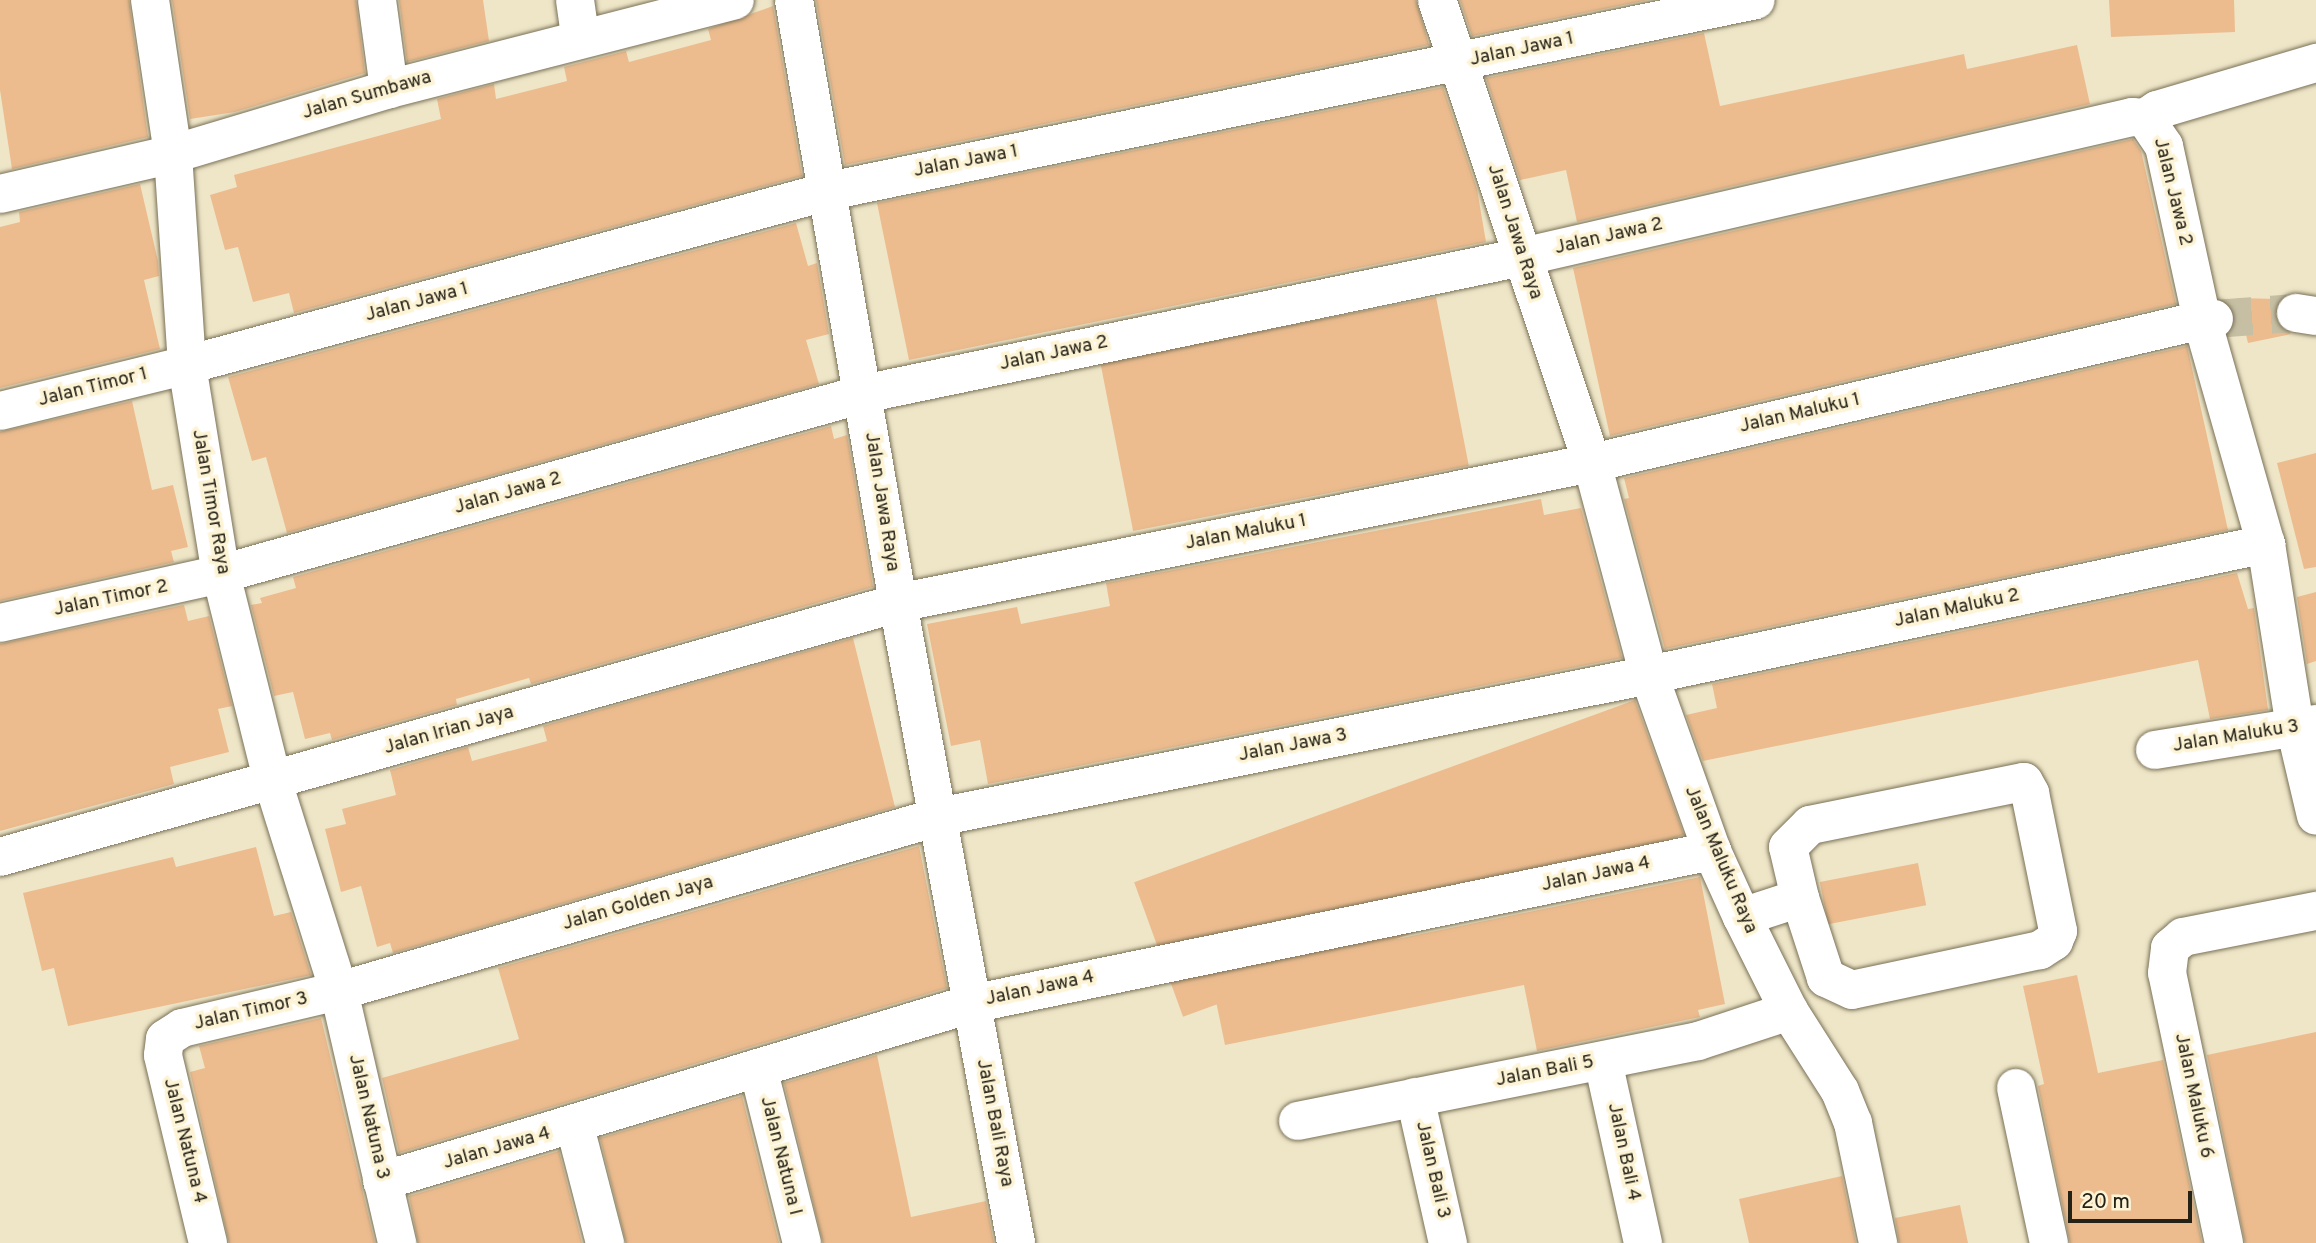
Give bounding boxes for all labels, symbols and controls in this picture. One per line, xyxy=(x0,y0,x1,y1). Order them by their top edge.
street label: Jalan Jawa 1 xyxy=(1468,28,1576,72)
street label: Jalan Sumbawa xyxy=(300,67,434,125)
street label: Jalan Jawa 2 xyxy=(2148,136,2196,248)
street label: Jalan Jawa 1 xyxy=(912,141,1020,183)
street label: Jalan Jawa Raya xyxy=(1481,162,1547,302)
street label: Jalan Jawa 2 xyxy=(1553,213,1665,261)
street label: Jalan Jawa 1 xyxy=(363,278,471,328)
street label: Jalan Jawa 2 xyxy=(998,331,1110,377)
street label: Jalan Timor 1 xyxy=(36,363,150,413)
street label: Jalan Maluku 1 xyxy=(1737,389,1863,439)
street label: Jalan Timor Raya xyxy=(186,427,234,577)
street label: Jalan Jawa Raya xyxy=(859,431,903,573)
street label: Jalan Jawa 2 xyxy=(452,468,564,520)
street label: Jalan Maluku 1 xyxy=(1183,510,1309,556)
street label: Jalan Timor 2 xyxy=(51,576,171,622)
street label: Jalan Maluku 2 xyxy=(1892,585,2022,633)
street label: Jalan Irian Jaya xyxy=(382,702,516,760)
street label: Jalan Maluku 3 xyxy=(2171,716,2301,758)
street label: Jalan Jawa 3 xyxy=(1237,724,1349,768)
street label: Jalan Maluku Raya xyxy=(1679,783,1761,937)
street label: Jalan Jawa 4 xyxy=(1540,852,1652,898)
street label: Jalan Golden Jaya xyxy=(560,872,716,936)
street label: Jalan Jawa 4 xyxy=(984,966,1096,1012)
street label: Jalan Timor 3 xyxy=(192,988,310,1036)
street label: Jalan Maluku 6 xyxy=(2169,1031,2217,1161)
street label: Jalan Bali 5 xyxy=(1494,1051,1596,1093)
street label: Jalan Natuna 3 xyxy=(343,1052,393,1182)
street label: Jalan Bali Raya xyxy=(970,1057,1018,1189)
street label: Jalan Natuna 4 xyxy=(157,1076,211,1206)
street label: Jalan Natuna I xyxy=(754,1094,806,1218)
street label: Jalan Bali 4 xyxy=(1602,1101,1644,1203)
street label: Jalan Bali 3 xyxy=(1410,1119,1454,1221)
street label: Jalan Jawa 4 xyxy=(441,1123,553,1175)
scale bar xyxy=(2071,1176,2195,1220)
text: 20 m xyxy=(2081,1189,2130,1216)

